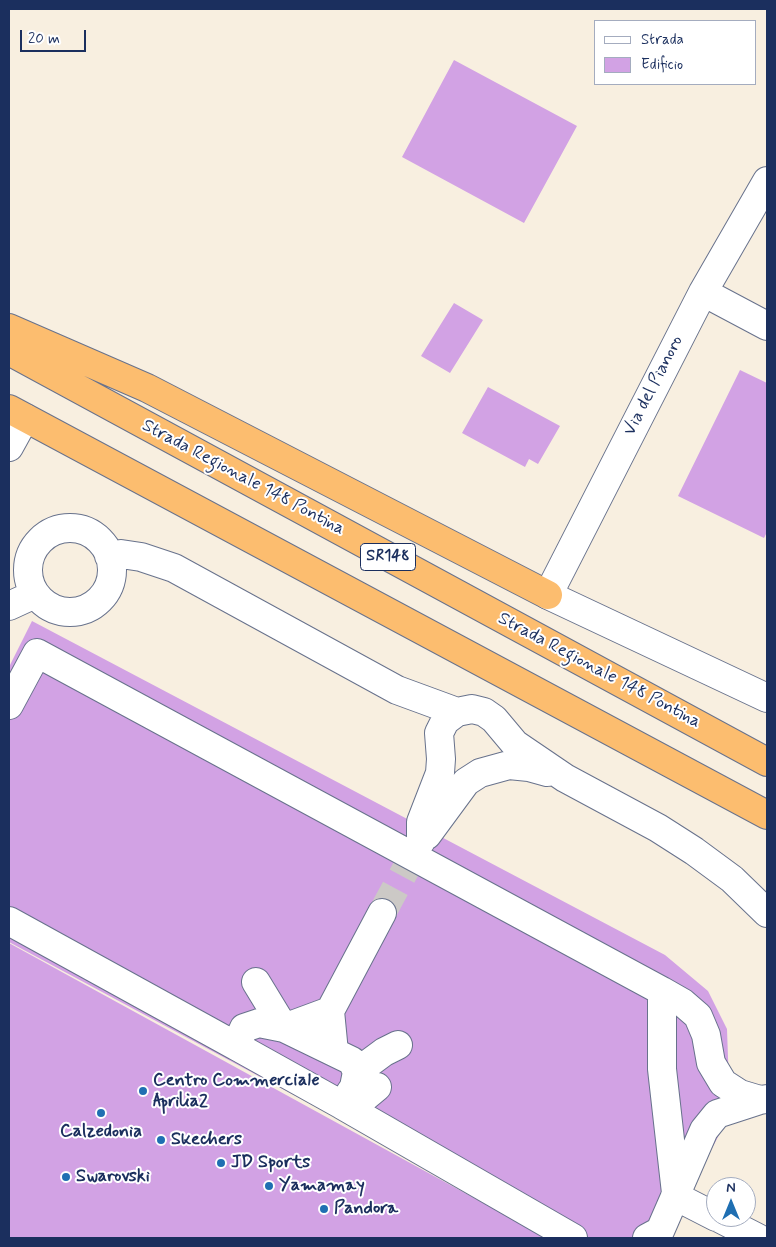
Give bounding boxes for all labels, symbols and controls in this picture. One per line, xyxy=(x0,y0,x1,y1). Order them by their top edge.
scale bar xyxy=(22,20,89,52)
legend xyxy=(594,20,756,85)
text: 20 m xyxy=(28,29,60,49)
text: Strada xyxy=(641,30,684,50)
text: Edificio xyxy=(641,55,683,75)
street label: Via del Pianoro xyxy=(620,332,688,440)
street label: Strada Regionale 148 Pontina xyxy=(138,415,348,541)
road number: SR148 xyxy=(360,544,416,570)
street label: Strada Regionale 148 Pontina xyxy=(494,608,704,734)
place label: Centro Commerciale Aprilia2 xyxy=(153,1070,319,1112)
marker: Centro Commerciale Aprilia2 xyxy=(137,1085,149,1097)
marker: Calzedonia xyxy=(95,1107,107,1119)
place label: Calzedonia xyxy=(60,1121,142,1143)
place label: Skechers xyxy=(171,1129,242,1151)
marker: Skechers xyxy=(155,1134,167,1146)
place label: JD Sports xyxy=(231,1152,310,1174)
marker: JD Sports xyxy=(215,1157,227,1169)
place label: Swarovski xyxy=(76,1166,150,1188)
marker: Swarovski xyxy=(60,1171,72,1183)
place label: Yamamay xyxy=(279,1175,365,1197)
north arrow xyxy=(706,1177,756,1227)
text: N xyxy=(726,1179,736,1197)
marker: Yamamay xyxy=(263,1180,275,1192)
place label: Pandora xyxy=(334,1198,398,1220)
marker: Pandora xyxy=(318,1203,330,1215)

